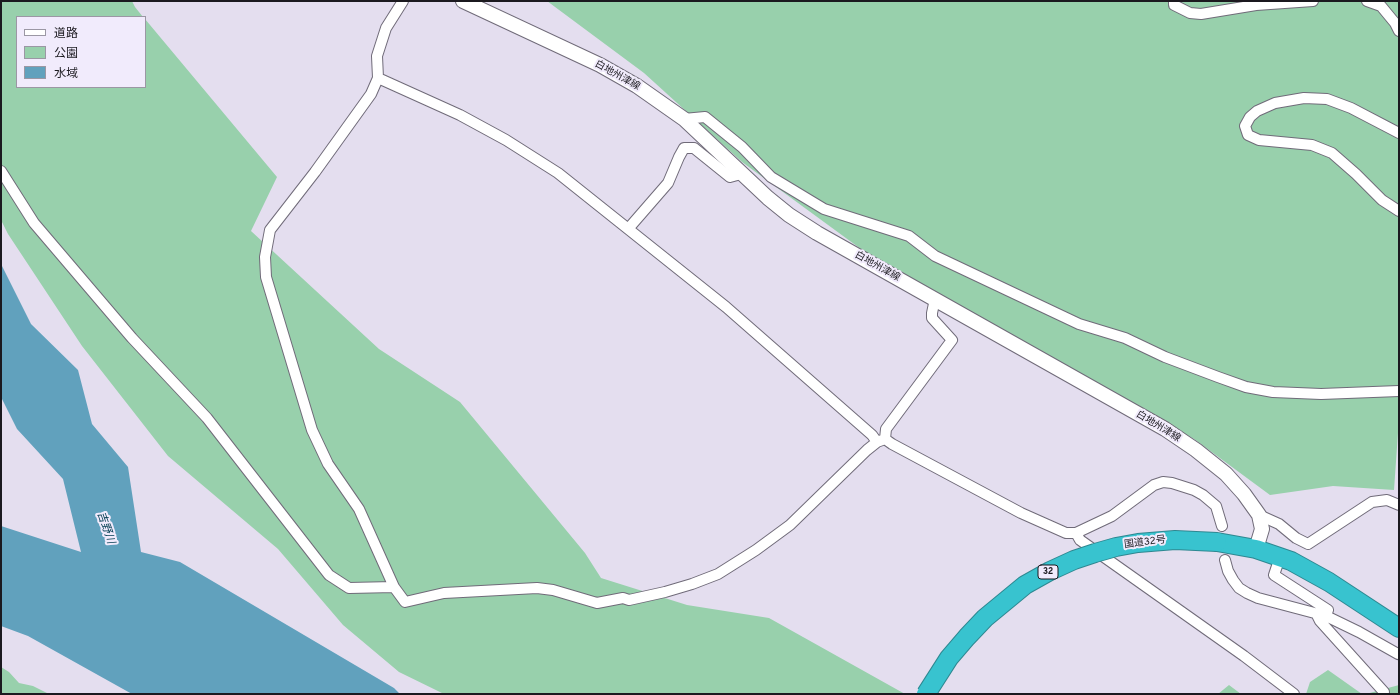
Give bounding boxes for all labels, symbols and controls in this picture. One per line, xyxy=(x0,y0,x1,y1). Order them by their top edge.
legend xyxy=(16,16,146,88)
text: 道路 xyxy=(54,26,78,42)
text: 公園 xyxy=(54,46,78,62)
street label: 白地州津線 xyxy=(592,59,642,93)
text: 水域 xyxy=(54,66,78,82)
street label: 白地州津線 xyxy=(852,250,902,284)
street label: 白地州津線 xyxy=(1133,409,1183,445)
water label: 吉野川 xyxy=(93,510,117,546)
street label: 国道32号 xyxy=(1123,534,1167,552)
road number: 32 xyxy=(1038,565,1058,579)

